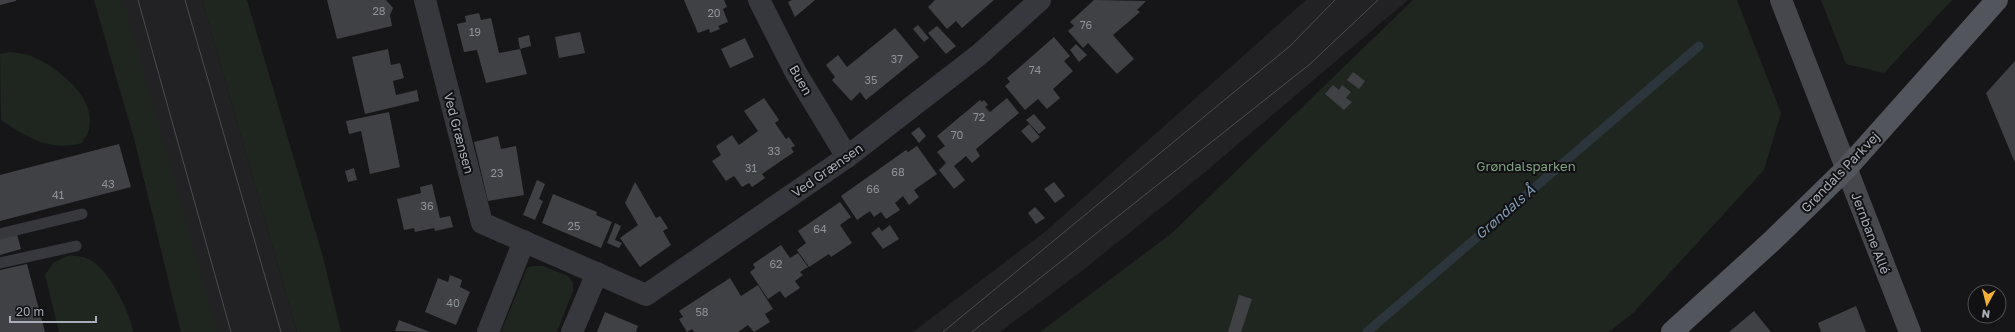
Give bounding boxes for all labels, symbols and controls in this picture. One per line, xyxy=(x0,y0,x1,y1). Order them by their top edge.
house number: 28 xyxy=(372,4,386,17)
house number: 20 xyxy=(707,6,721,19)
house number: 76 xyxy=(1080,18,1093,31)
house number: 19 xyxy=(469,25,481,38)
house number: 37 xyxy=(891,52,903,65)
street label: Buen xyxy=(786,62,816,98)
house number: 74 xyxy=(1029,63,1042,76)
house number: 35 xyxy=(865,73,877,86)
street label: Ved Grænsen xyxy=(440,91,478,175)
house number: 72 xyxy=(973,110,985,123)
house number: 70 xyxy=(951,128,964,141)
street label: Grøndals Parkvej xyxy=(1797,128,1883,216)
street label: Ved Grænsen xyxy=(788,140,866,200)
house number: 33 xyxy=(768,144,780,157)
park label: Grøndalsparken xyxy=(1476,158,1576,174)
house number: 31 xyxy=(745,161,757,174)
house number: 68 xyxy=(891,165,905,178)
house number: 23 xyxy=(491,166,503,179)
house number: 43 xyxy=(101,177,115,190)
water label: Grøndals Å xyxy=(1471,181,1538,242)
house number: 66 xyxy=(866,182,880,195)
house number: 41 xyxy=(52,188,64,201)
street label: Jernbane Allé xyxy=(1848,190,1894,276)
house number: 36 xyxy=(420,199,434,212)
house number: 25 xyxy=(568,219,580,232)
house number: 64 xyxy=(813,222,827,235)
house number: 62 xyxy=(769,257,783,270)
north arrow xyxy=(1967,284,2007,324)
house number: 40 xyxy=(446,296,460,309)
scale bar xyxy=(10,298,96,324)
text: 20 m xyxy=(16,304,44,319)
house number: 58 xyxy=(695,305,709,318)
text: N xyxy=(1981,307,1991,321)

